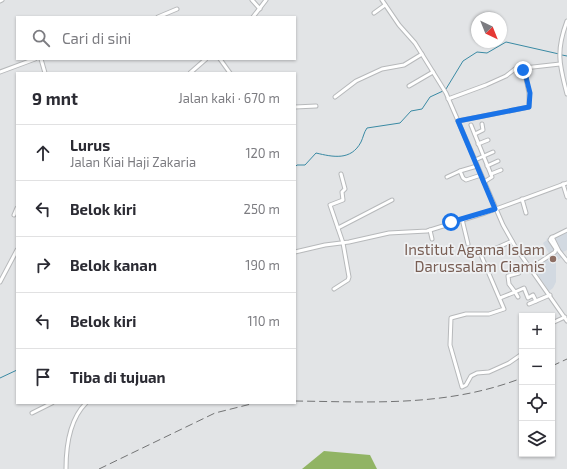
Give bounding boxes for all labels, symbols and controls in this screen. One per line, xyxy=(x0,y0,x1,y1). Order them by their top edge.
north arrow xyxy=(471,12,507,48)
search box xyxy=(16,16,296,60)
icon: search xyxy=(30,27,52,49)
text: Cari di sini xyxy=(62,29,131,47)
route end xyxy=(514,61,532,79)
text: 9 mnt xyxy=(32,88,78,108)
text: Jalan kaki · 670 m xyxy=(178,90,280,106)
text: Lurus xyxy=(70,136,110,154)
icon: ahead xyxy=(32,142,54,164)
text: 120 m xyxy=(245,145,280,161)
text: Jalan Kiai Haji Zakaria xyxy=(70,154,196,170)
icon: left xyxy=(32,198,54,220)
text: Belok kiri xyxy=(70,200,136,218)
text: 250 m xyxy=(244,201,280,217)
route start xyxy=(442,213,460,231)
place label: Institut Agama Islam Darussalam Ciamis xyxy=(404,240,545,275)
icon: right xyxy=(32,254,54,276)
marker: Institut Agama Islam Darussalam Ciamis xyxy=(548,254,558,264)
text: Belok kanan xyxy=(70,256,157,274)
text: 190 m xyxy=(245,257,280,273)
icon: left xyxy=(32,310,54,332)
text: Belok kiri xyxy=(70,312,136,330)
text: 110 m xyxy=(248,313,280,329)
map controls xyxy=(519,313,555,457)
button: + xyxy=(519,313,555,349)
button: − xyxy=(519,349,555,385)
icon: arrive xyxy=(32,366,54,388)
text: Tiba di tujuan xyxy=(70,368,166,386)
button: locate xyxy=(519,385,555,421)
button: layers xyxy=(519,421,555,457)

